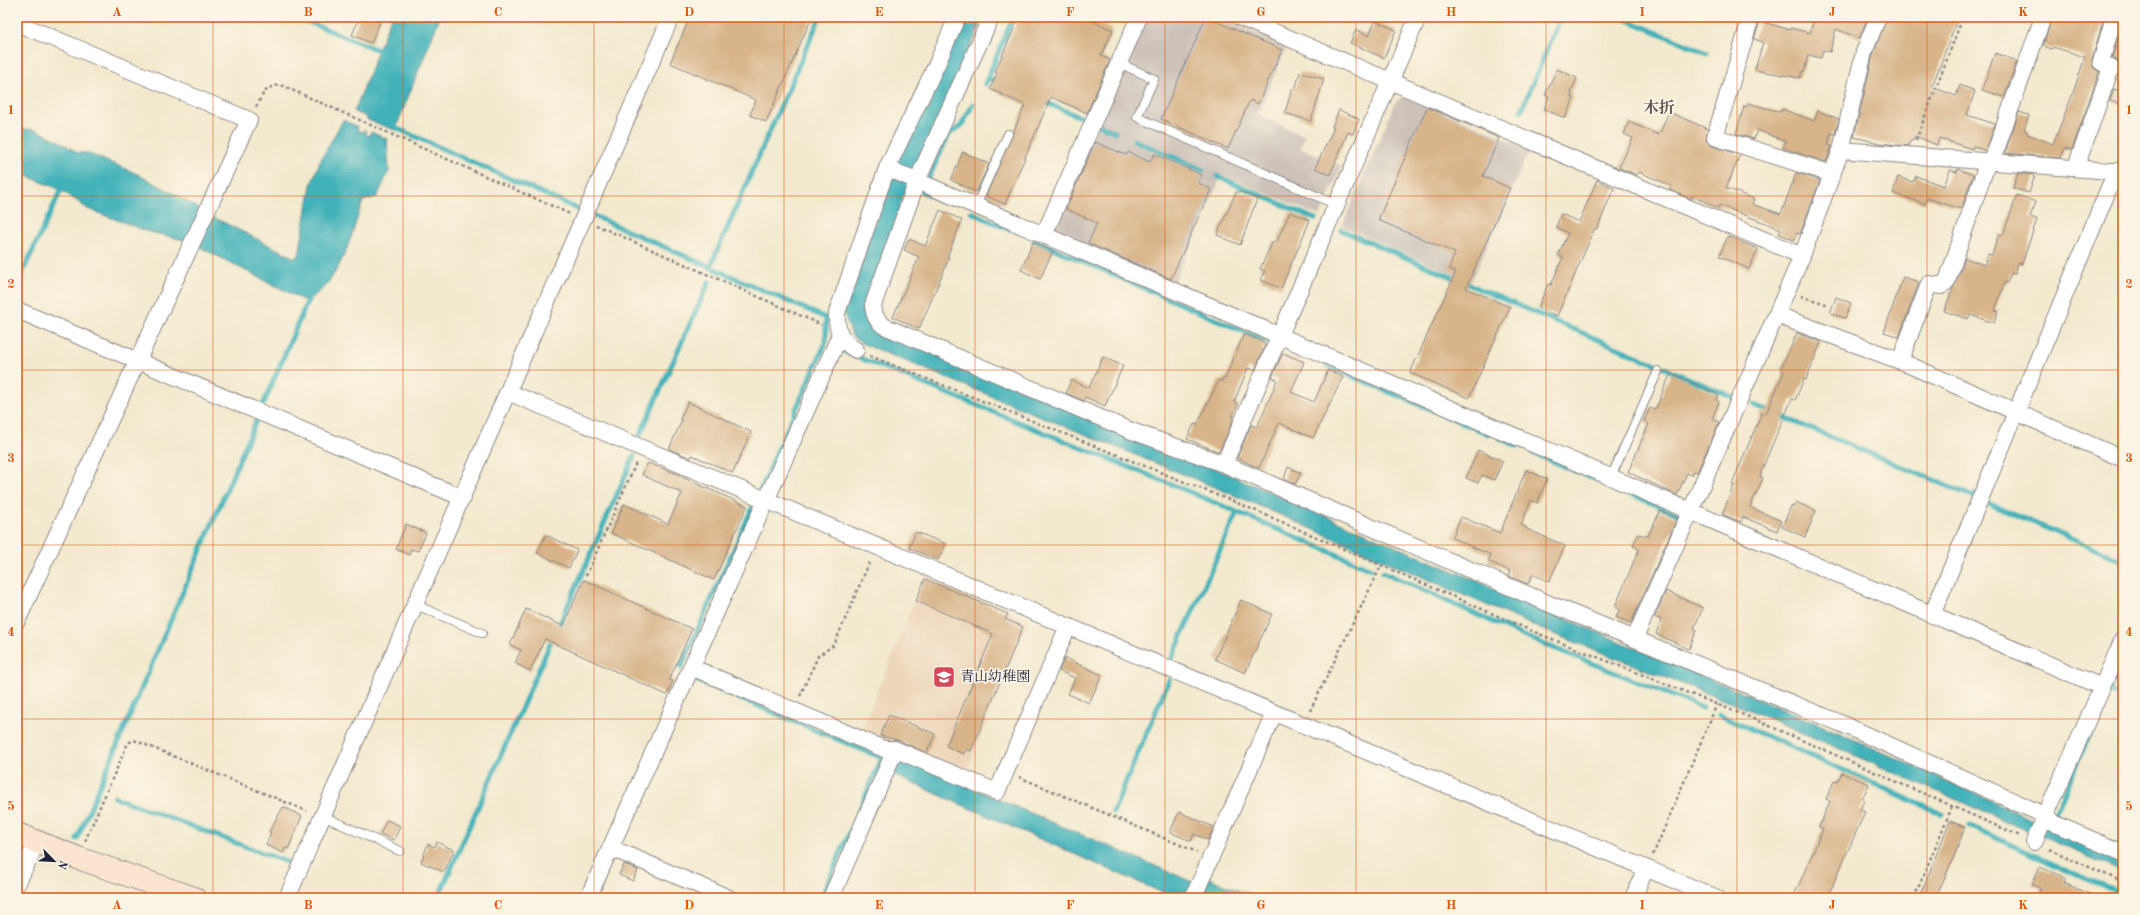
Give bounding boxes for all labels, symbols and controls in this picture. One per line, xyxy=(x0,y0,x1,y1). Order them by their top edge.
text: A xyxy=(112,6,122,19)
text: B xyxy=(303,6,313,19)
text: C xyxy=(494,6,502,19)
text: D xyxy=(684,6,694,19)
text: E xyxy=(875,6,884,19)
text: F xyxy=(1066,6,1075,19)
text: G xyxy=(1256,6,1266,19)
text: H xyxy=(1446,6,1457,19)
text: I xyxy=(1639,6,1645,19)
text: J xyxy=(1828,6,1836,19)
text: K xyxy=(2018,6,2028,19)
district label: 木折 xyxy=(1643,99,1675,117)
text: 1 xyxy=(7,104,15,117)
text: 1 xyxy=(2125,104,2133,117)
text: 2 xyxy=(7,278,15,291)
text: 2 xyxy=(2125,278,2133,291)
text: 3 xyxy=(7,452,15,465)
text: 3 xyxy=(2125,452,2133,465)
text: 4 xyxy=(7,626,15,639)
text: 4 xyxy=(2125,626,2133,639)
school or university icon: 青山幼稚園 xyxy=(931,664,957,690)
place label: 青山幼稚園 xyxy=(960,669,1030,684)
text: 5 xyxy=(7,800,15,813)
text: 5 xyxy=(2125,800,2133,813)
north arrow xyxy=(34,841,74,881)
text: N xyxy=(55,858,68,871)
text: A xyxy=(112,899,122,912)
text: B xyxy=(303,899,313,912)
text: C xyxy=(494,899,502,912)
text: D xyxy=(684,899,694,912)
text: E xyxy=(875,899,884,912)
text: F xyxy=(1066,899,1075,912)
text: G xyxy=(1256,899,1266,912)
text: H xyxy=(1446,899,1457,912)
text: I xyxy=(1639,899,1645,912)
text: J xyxy=(1828,899,1836,912)
text: K xyxy=(2018,899,2028,912)

